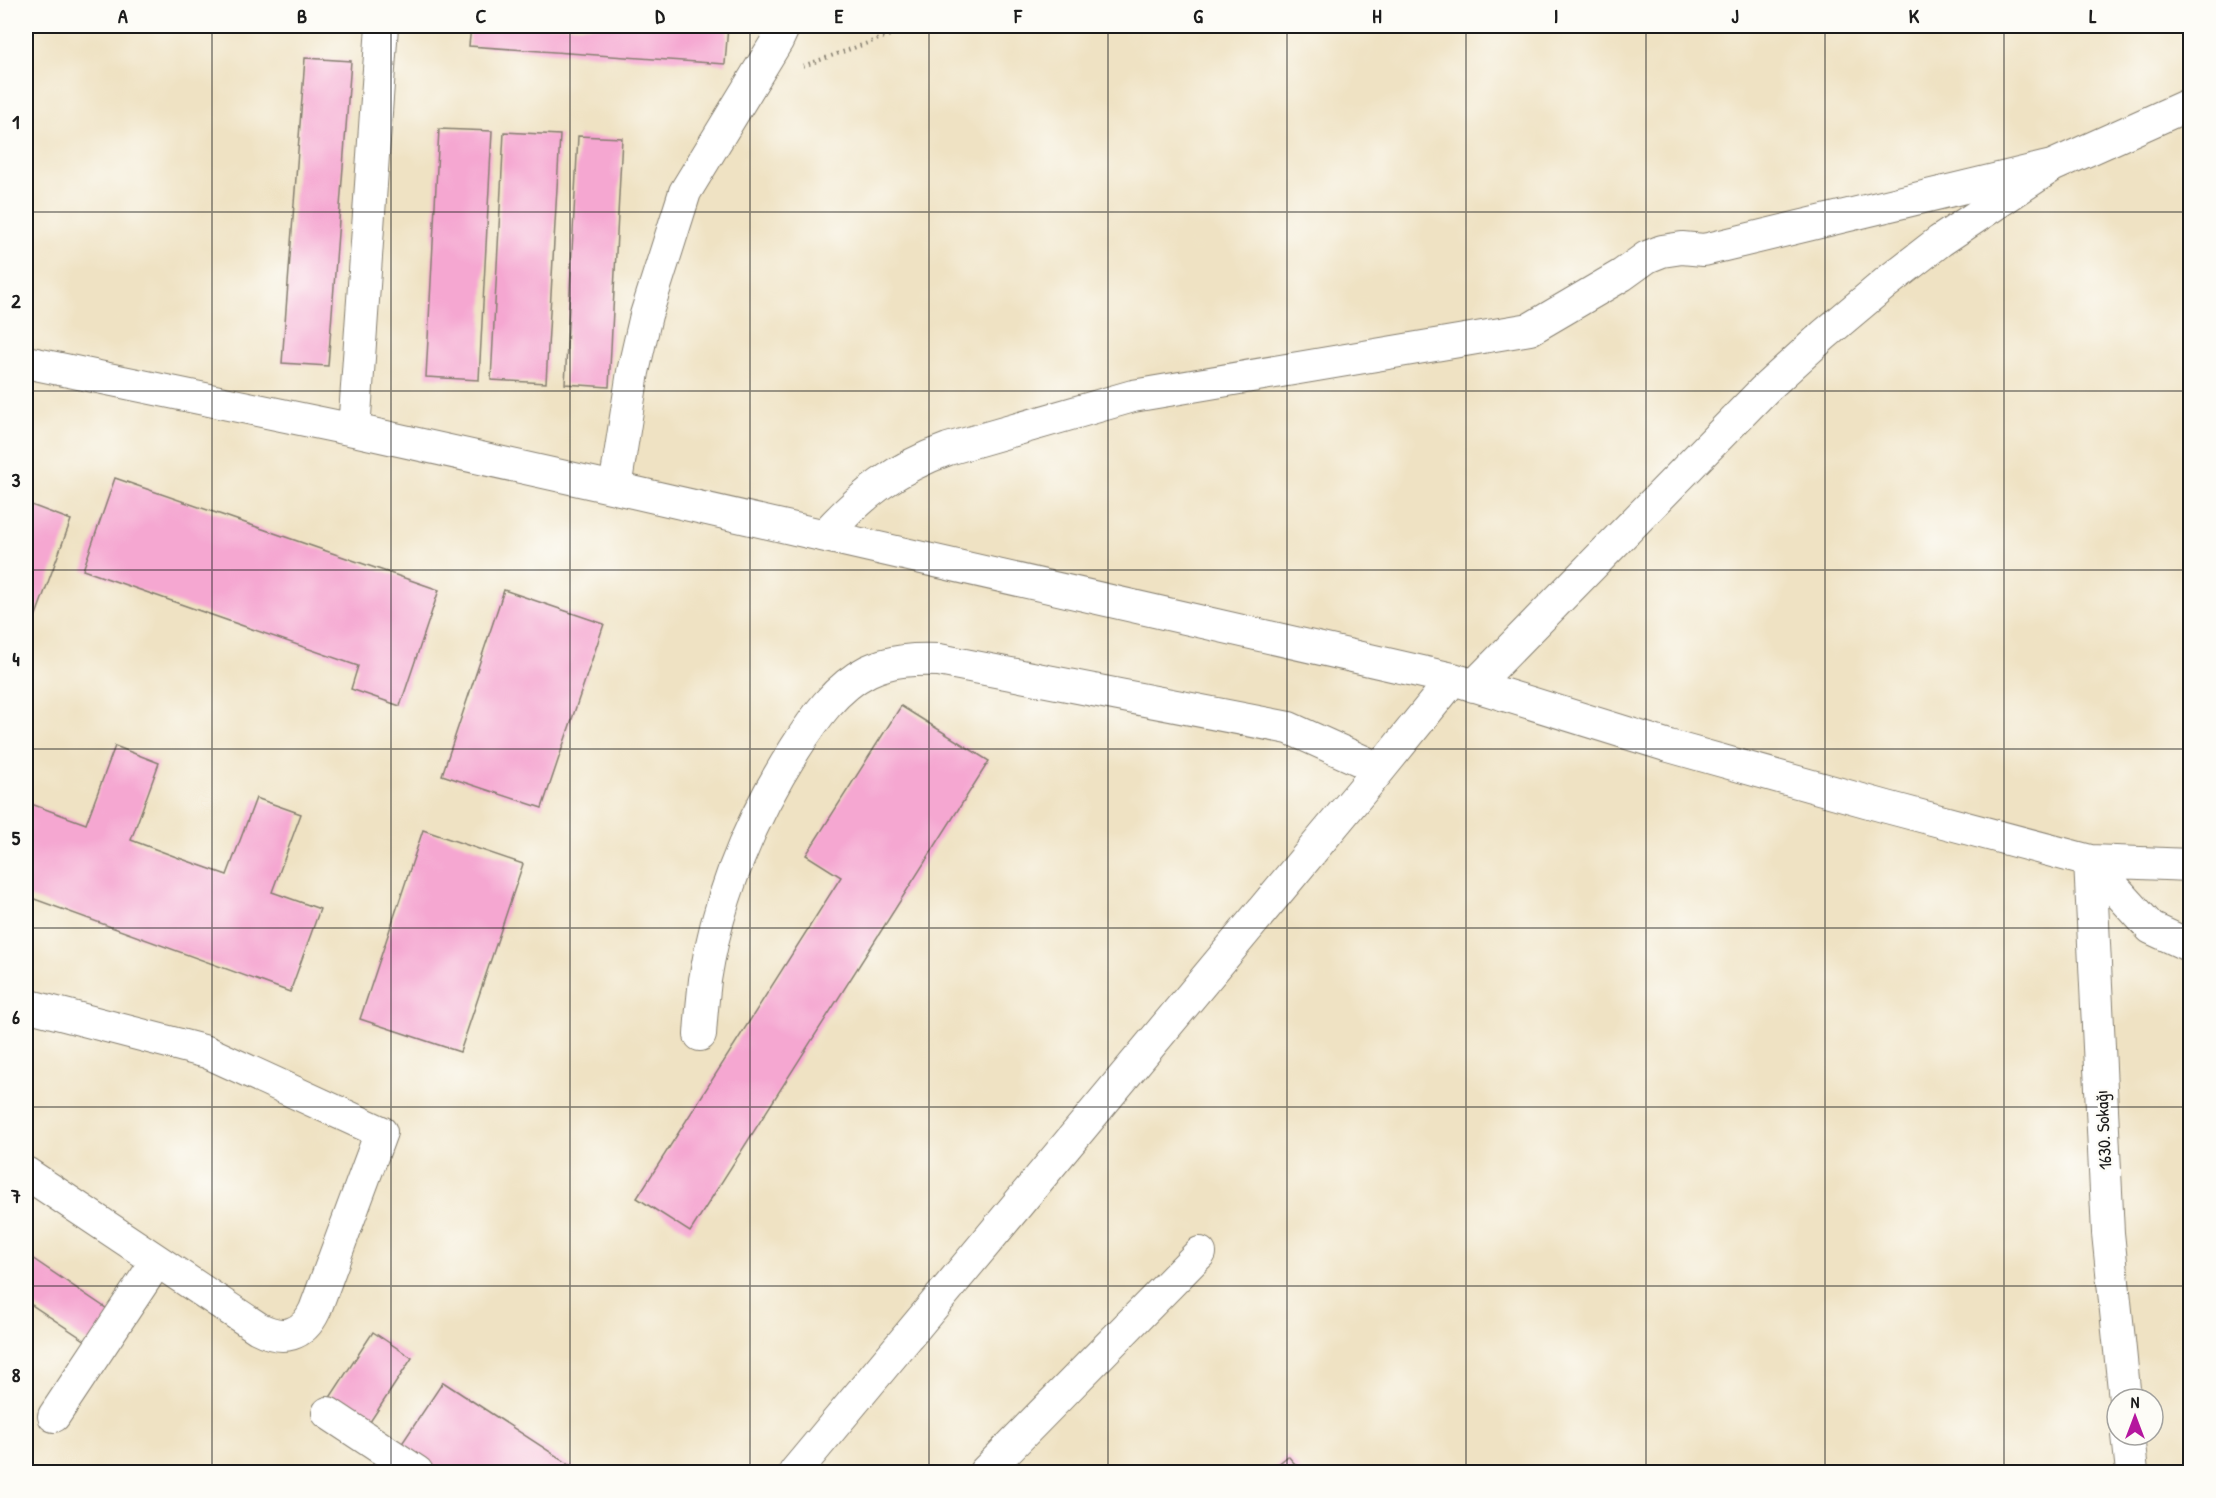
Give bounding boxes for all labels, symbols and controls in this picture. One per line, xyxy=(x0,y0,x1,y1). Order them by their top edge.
text: A xyxy=(118,2,128,29)
text: B xyxy=(297,2,307,29)
text: C xyxy=(476,2,487,29)
text: D xyxy=(655,2,665,29)
text: E xyxy=(835,2,844,29)
text: F xyxy=(1013,2,1023,29)
text: G xyxy=(1193,2,1203,29)
text: H xyxy=(1372,2,1382,29)
text: I xyxy=(1554,2,1558,29)
text: J xyxy=(1731,2,1739,29)
text: K xyxy=(1909,2,1920,29)
text: L xyxy=(2089,2,2097,29)
text: 1 xyxy=(12,108,20,135)
text: 2 xyxy=(11,287,21,314)
text: 3 xyxy=(12,466,21,493)
text: 4 xyxy=(12,645,20,672)
text: 5 xyxy=(12,824,21,851)
text: 6 xyxy=(12,1003,20,1030)
street label: 1630. Sokağı xyxy=(2088,1089,2118,1171)
text: 7 xyxy=(10,1182,21,1209)
text: 8 xyxy=(12,1361,21,1388)
north arrow xyxy=(2105,1387,2165,1447)
text: N xyxy=(2131,1391,2140,1413)

